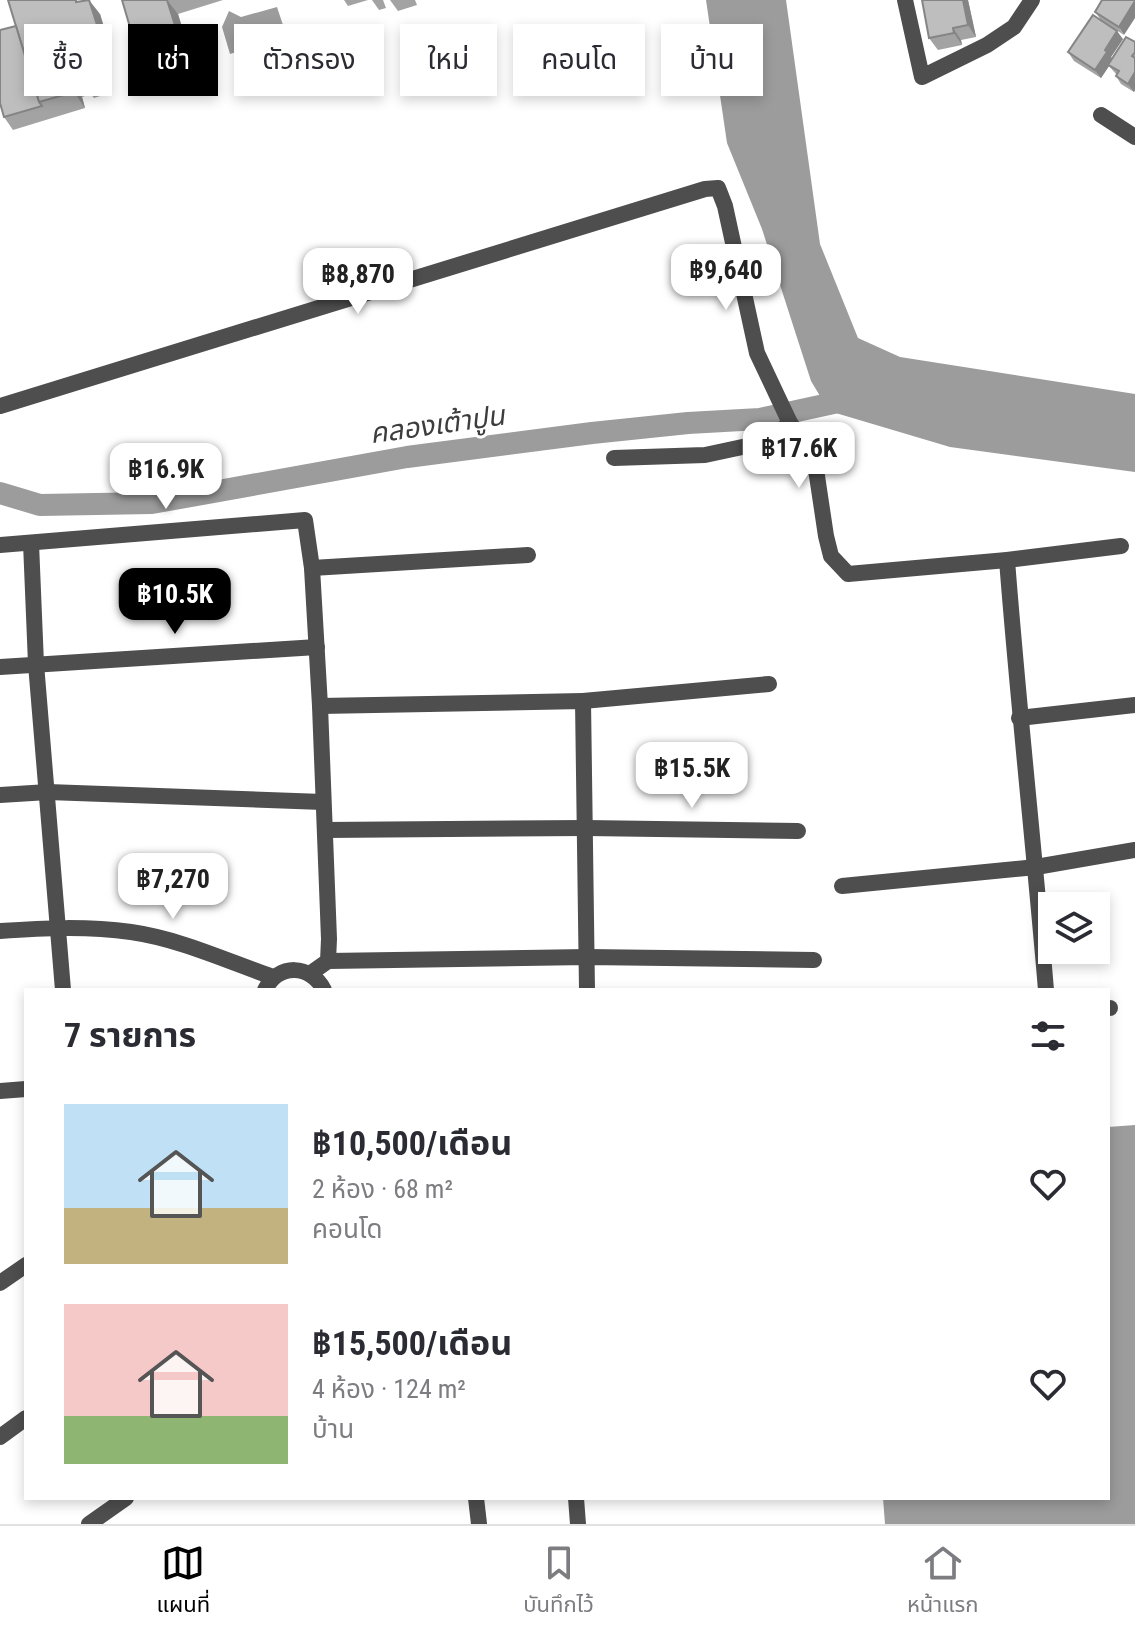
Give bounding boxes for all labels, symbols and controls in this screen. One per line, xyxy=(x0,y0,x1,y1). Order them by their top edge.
chip: ซื้อ xyxy=(24,24,112,96)
chip: เช่า xyxy=(128,24,218,96)
chip: ตัวกรอง xyxy=(234,24,384,96)
chip: ใหม่ xyxy=(400,24,497,96)
chip: คอนโด xyxy=(513,24,645,96)
chip: บ้าน xyxy=(661,24,763,96)
pin: ฿9,640 xyxy=(661,244,791,312)
pin: ฿8,870 xyxy=(293,248,423,316)
text: ฿9,640 xyxy=(689,255,763,285)
text: ฿8,870 xyxy=(321,259,395,289)
water label: คลองเต้าปูน xyxy=(368,398,508,451)
pin: ฿17.6K xyxy=(734,422,864,490)
text: ฿17.6K xyxy=(761,433,837,463)
pin: ฿16.9K xyxy=(101,443,231,511)
text: ฿16.9K xyxy=(128,454,204,484)
pin: ฿10.5K xyxy=(110,568,240,636)
text: ฿10.5K xyxy=(137,579,213,609)
pin: ฿15.5K xyxy=(627,742,757,810)
text: ฿15.5K xyxy=(654,753,730,783)
pin: ฿7,270 xyxy=(108,853,238,921)
text: ฿7,270 xyxy=(136,864,210,894)
map controls xyxy=(1038,892,1110,964)
button: layers xyxy=(1038,892,1110,964)
icon: filters xyxy=(1026,1014,1070,1058)
text: 7 รายการ xyxy=(64,1015,196,1055)
text: ฿10,500/เดือน xyxy=(312,1123,512,1163)
icon: home xyxy=(128,1136,224,1232)
icon: heart xyxy=(1026,1162,1070,1206)
text: 2 ห้อง · 68 m² xyxy=(312,1174,453,1204)
text: คอนโด xyxy=(312,1214,383,1244)
text: ฿15,500/เดือน xyxy=(312,1323,512,1363)
icon: home xyxy=(128,1336,224,1432)
icon: heart xyxy=(1026,1362,1070,1406)
text: 4 ห้อง · 124 m² xyxy=(312,1374,466,1404)
text: บ้าน xyxy=(312,1414,354,1444)
tab: แผนที่ xyxy=(157,1541,210,1622)
tab: บันทึกไว้ xyxy=(523,1541,594,1622)
tab: หน้าแรก xyxy=(907,1541,978,1622)

